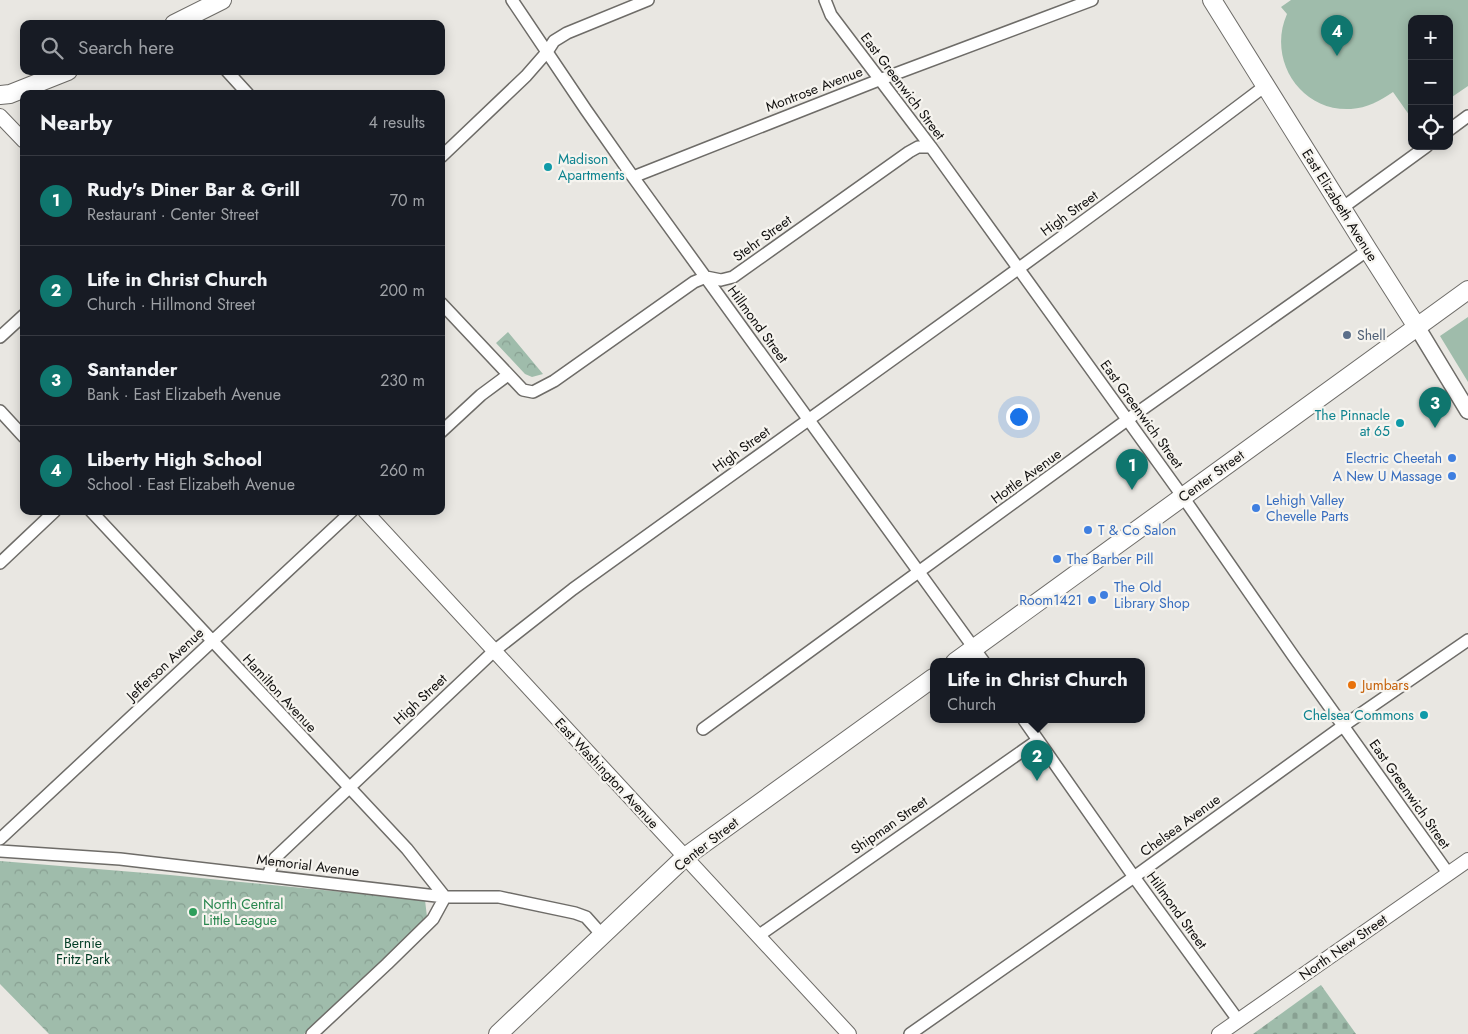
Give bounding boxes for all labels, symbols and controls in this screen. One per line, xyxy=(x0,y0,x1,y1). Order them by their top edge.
pin: 4 xyxy=(1321,15,1353,56)
map controls xyxy=(1408,15,1453,150)
button: + xyxy=(1408,15,1453,60)
search box xyxy=(20,20,445,75)
street label: East Greenwich Street xyxy=(856,28,950,144)
icon: search xyxy=(38,34,66,62)
text: Search here xyxy=(78,34,174,61)
button: − xyxy=(1408,60,1453,105)
street label: Montrose Avenue xyxy=(763,61,865,117)
button: locate xyxy=(1408,105,1453,150)
text: Nearby xyxy=(40,108,112,138)
text: 4 results xyxy=(369,111,425,134)
street label: East Elizabeth Avenue xyxy=(1297,145,1383,265)
place label: Madison Apartments xyxy=(558,149,625,185)
marker: Madison Apartments xyxy=(542,161,554,173)
text: Rudy's Diner Bar & Grill xyxy=(87,176,300,203)
street label: High Street xyxy=(1036,185,1102,241)
text: 1 xyxy=(52,189,60,212)
text: 70 m xyxy=(390,189,425,212)
text: Restaurant · Center Street xyxy=(87,203,259,226)
street label: Stehr Street xyxy=(729,210,796,266)
text: Life in Christ Church xyxy=(87,266,268,293)
text: 2 xyxy=(51,279,61,302)
text: 200 m xyxy=(379,279,425,302)
street label: Hillmond Street xyxy=(723,281,793,367)
text: Church · Hillmond Street xyxy=(87,293,255,316)
place label: Shell xyxy=(1357,325,1386,345)
marker: Shell xyxy=(1341,329,1353,341)
text: Santander xyxy=(87,356,178,383)
street label: East Greenwich Street xyxy=(1096,356,1189,473)
text: 3 xyxy=(51,369,61,392)
text: 230 m xyxy=(380,369,425,392)
text: Bank · East Elizabeth Avenue xyxy=(87,383,281,406)
pin: 3 xyxy=(1419,387,1451,428)
your location xyxy=(1006,404,1032,430)
place label: The Pinnacle at 65 xyxy=(1315,405,1390,441)
marker: The Pinnacle at 65 xyxy=(1394,417,1406,429)
street label: High Street xyxy=(708,421,774,477)
street label: Hottle Avenue xyxy=(987,444,1065,508)
street label: Center Street xyxy=(1174,445,1249,507)
text: Liberty High School xyxy=(87,446,262,473)
place label: Electric Cheetah xyxy=(1346,448,1442,468)
pin: 1 xyxy=(1116,449,1148,490)
marker: Electric Cheetah xyxy=(1446,452,1458,464)
text: 4 xyxy=(50,459,62,482)
text: 260 m xyxy=(380,459,425,482)
place label: A New U Massage xyxy=(1333,466,1442,486)
marker: A New U Massage xyxy=(1446,470,1458,482)
text: School · East Elizabeth Avenue xyxy=(87,473,295,496)
place label: Lehigh Valley Chevelle Parts xyxy=(1266,490,1349,526)
marker: Lehigh Valley Chevelle Parts xyxy=(1250,502,1262,514)
place label: T & Co Salon xyxy=(1098,520,1176,540)
marker: T & Co Salon xyxy=(1082,524,1094,536)
place label: The Barber Pill xyxy=(1067,549,1154,569)
marker: The Barber Pill xyxy=(1051,553,1063,565)
place label: The Old Library Shop xyxy=(1114,577,1190,613)
marker: The Old Library Shop xyxy=(1098,589,1110,601)
place label: Room1421 xyxy=(1019,590,1082,610)
marker: Room1421 xyxy=(1086,594,1098,606)
street label: Jefferson Avenue xyxy=(120,623,208,706)
street label: Hamilton Avenue xyxy=(238,649,322,737)
popup xyxy=(930,658,1145,723)
text: Life in Christ Church xyxy=(947,666,1128,693)
street label: High Street xyxy=(389,669,452,729)
place label: Jumbars xyxy=(1360,675,1409,695)
marker: Jumbars xyxy=(1346,679,1358,691)
text: Church xyxy=(947,693,996,716)
place label: Chelsea Commons xyxy=(1303,705,1414,725)
marker: Chelsea Commons xyxy=(1418,709,1430,721)
street label: East Washington Avenue xyxy=(550,713,664,833)
street label: East Greenwich Street xyxy=(1365,735,1456,853)
pin: 2 xyxy=(1021,740,1053,781)
street label: Chelsea Avenue xyxy=(1136,789,1224,861)
street label: Shipman Street xyxy=(847,791,932,859)
street label: Center Street xyxy=(669,812,743,876)
street label: Memorial Avenue xyxy=(256,849,360,881)
street label: Hillmond Street xyxy=(1142,867,1212,953)
place label: North Central Little League xyxy=(203,894,283,930)
marker: North Central Little League xyxy=(187,906,199,918)
street label: North New Street xyxy=(1295,909,1392,985)
park label: Bernie Fritz Park xyxy=(56,933,111,969)

